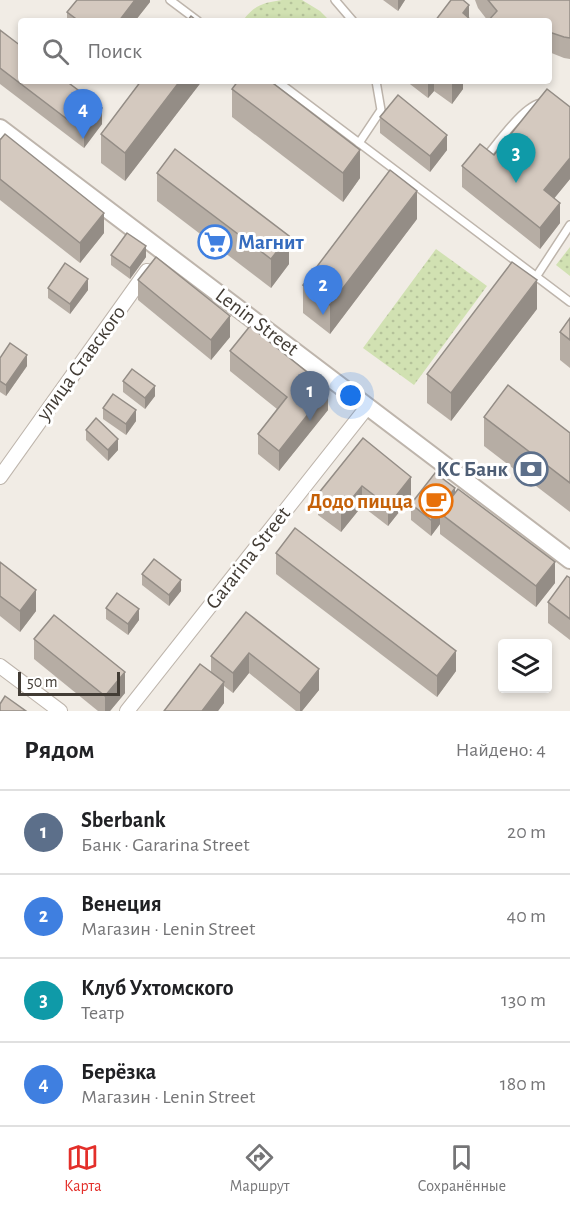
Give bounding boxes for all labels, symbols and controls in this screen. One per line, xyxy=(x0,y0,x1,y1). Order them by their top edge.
search box xyxy=(18,18,552,84)
icon: search xyxy=(39,35,72,68)
text: Поиск xyxy=(87,40,142,62)
pin: 4 xyxy=(64,90,103,139)
pin: 3 xyxy=(496,134,536,183)
supermarket icon: Магнит xyxy=(197,224,233,260)
place label: Магнит xyxy=(238,232,304,253)
pin: 2 xyxy=(304,266,342,315)
street label: Lenin Street xyxy=(212,284,303,360)
street label: улица Ставского xyxy=(32,302,129,425)
pin: 1 xyxy=(290,372,330,421)
your location xyxy=(336,381,365,410)
bank icon: КС Банк xyxy=(513,451,549,487)
place label: КС Банк xyxy=(436,459,509,480)
cafe icon: Додо пицца xyxy=(418,483,454,519)
place label: Додо пицца xyxy=(308,491,413,512)
street label: Gararina Street xyxy=(202,503,294,613)
map controls xyxy=(498,639,552,693)
button: layers xyxy=(498,639,552,693)
scale bar xyxy=(18,669,120,696)
text: 50 m xyxy=(27,674,58,690)
text: Рядом xyxy=(24,737,95,763)
text: Найдено: 4 xyxy=(456,740,546,760)
text: Sberbank xyxy=(81,809,166,831)
text: 1 xyxy=(40,822,47,842)
text: 20 m xyxy=(507,822,546,842)
text: Банк · Gararina Street xyxy=(81,835,250,855)
text: Венеция xyxy=(81,893,162,915)
text: 2 xyxy=(39,906,48,926)
text: 40 m xyxy=(507,906,546,926)
text: Магазин · Lenin Street xyxy=(81,919,255,939)
text: Клуб Ухтомского xyxy=(81,977,233,999)
text: 3 xyxy=(39,990,48,1010)
text: 130 m xyxy=(501,990,546,1010)
text: Театр xyxy=(81,1003,125,1023)
text: Берёзка xyxy=(81,1061,156,1083)
text: 4 xyxy=(38,1074,49,1094)
text: 180 m xyxy=(500,1074,546,1094)
text: Магазин · Lenin Street xyxy=(81,1087,255,1107)
tab: Карта xyxy=(64,1141,102,1196)
tab: Маршрут xyxy=(230,1141,290,1196)
tab: Сохранённые xyxy=(418,1141,506,1196)

